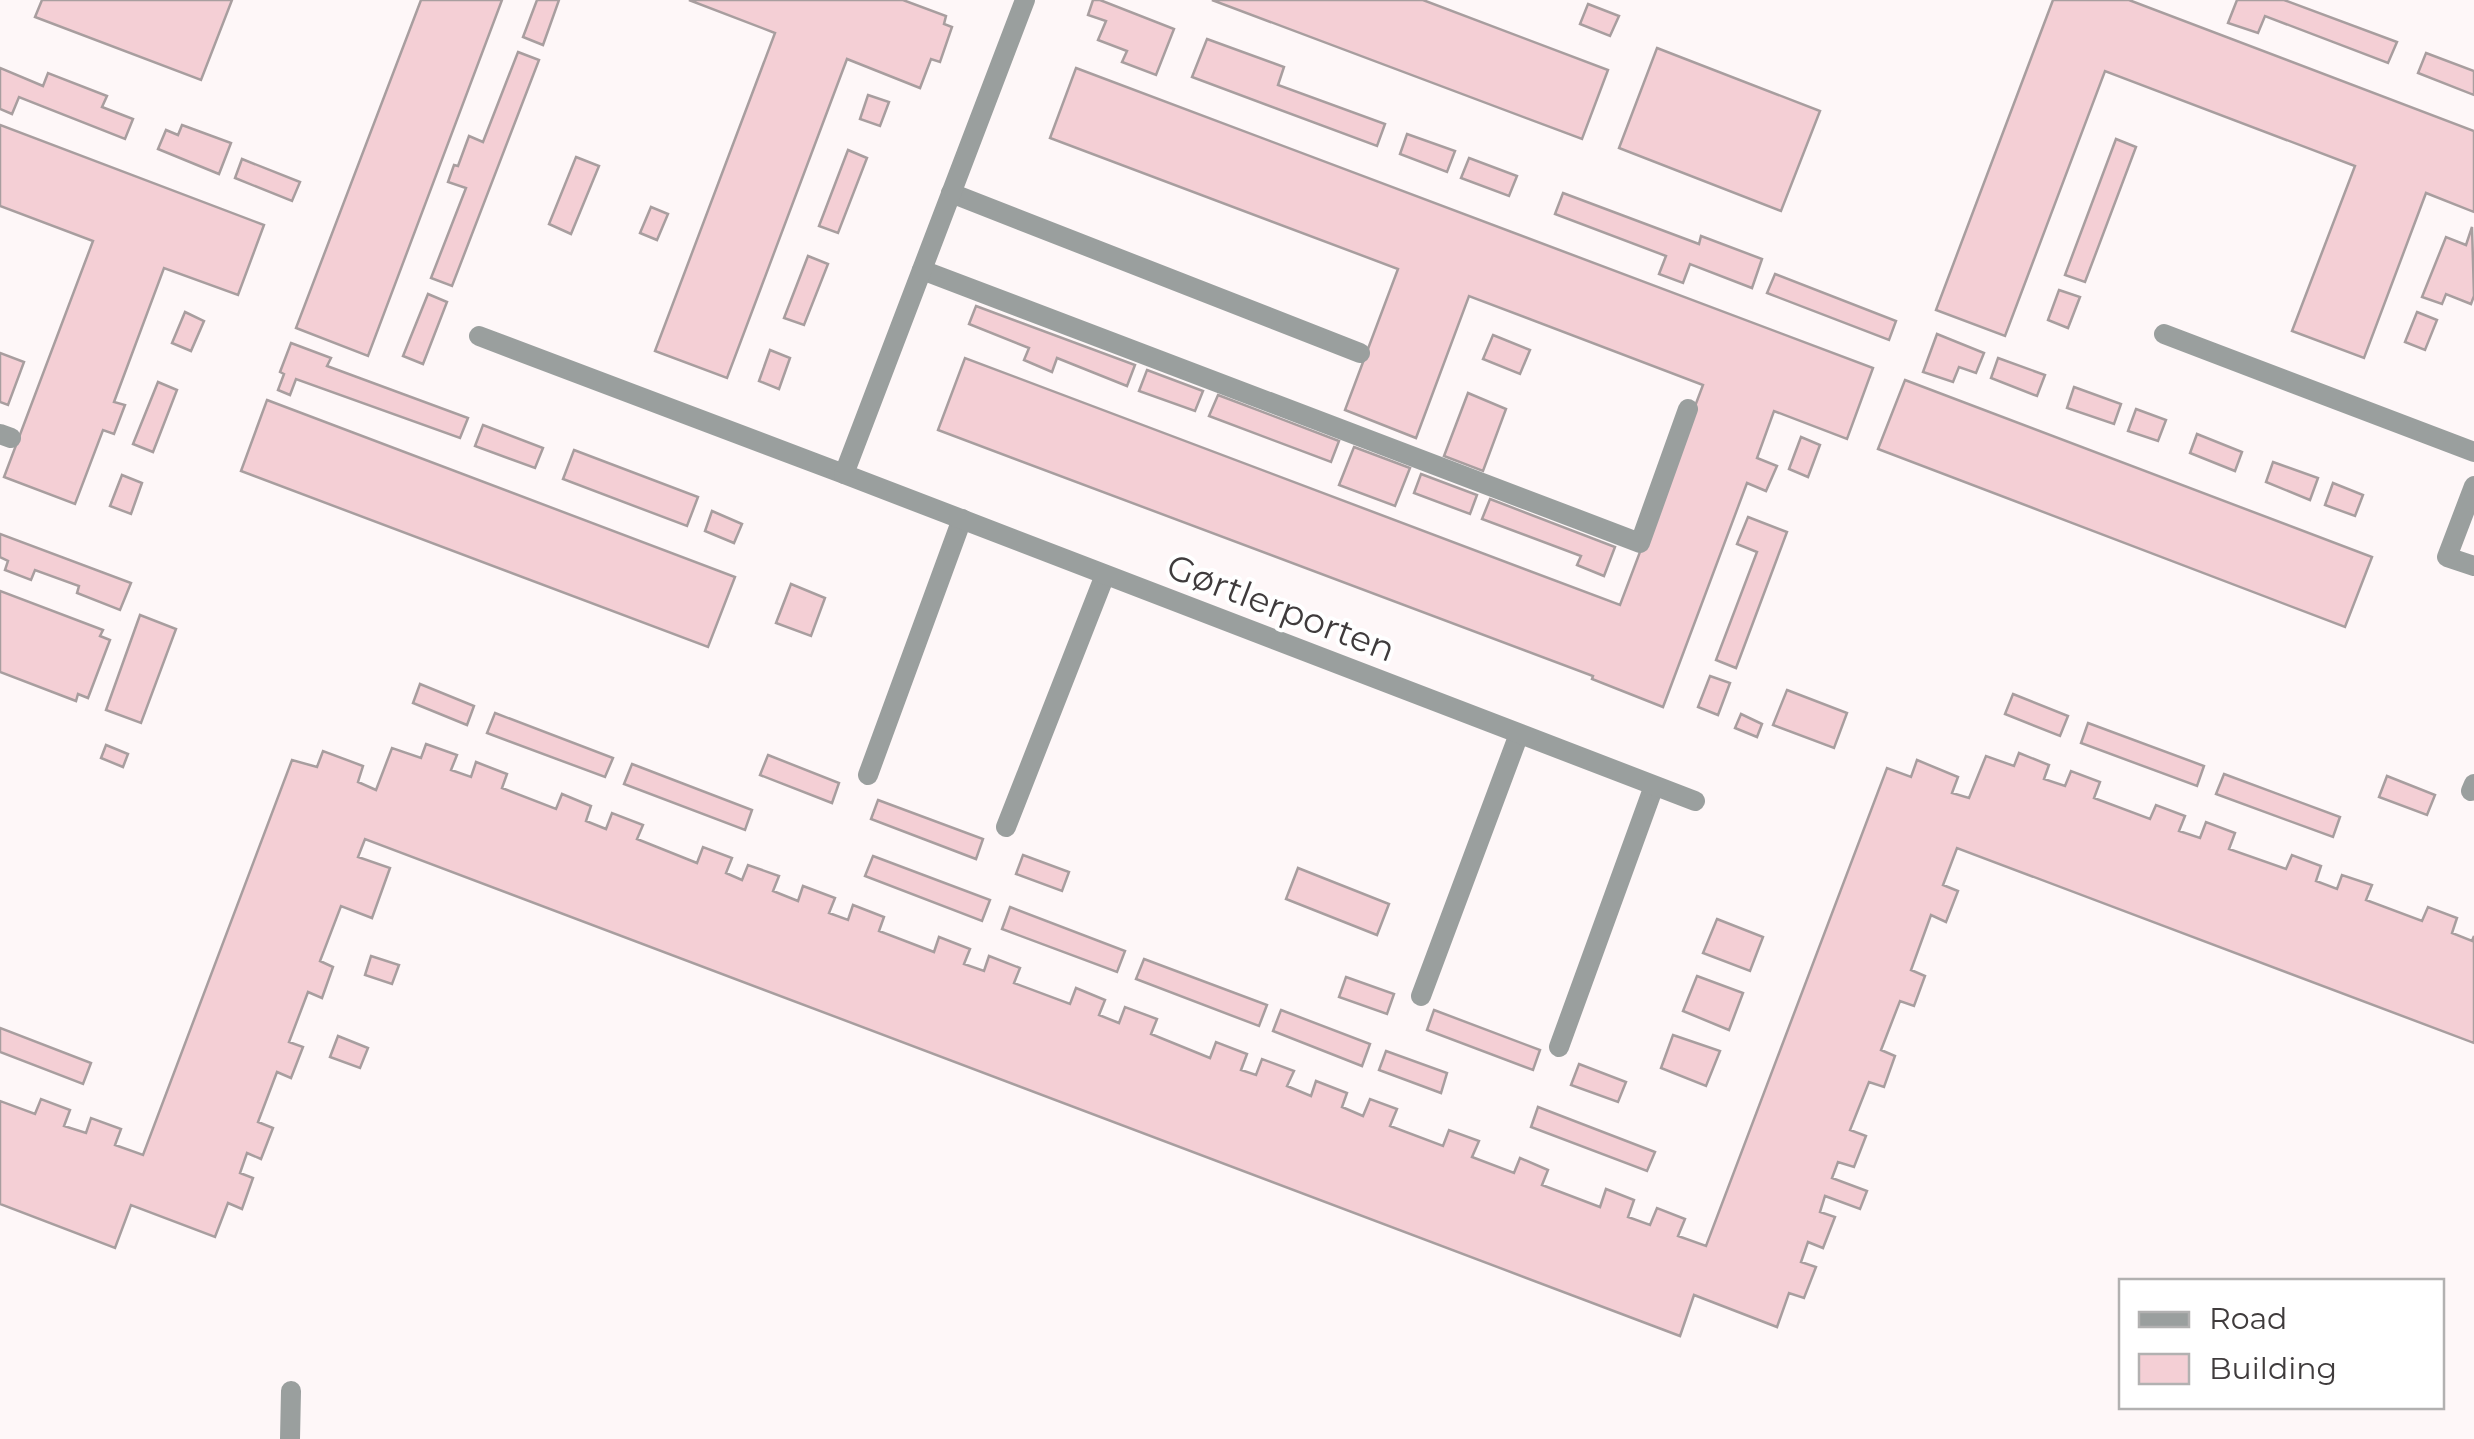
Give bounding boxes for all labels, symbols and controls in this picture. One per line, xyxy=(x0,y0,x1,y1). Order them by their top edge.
street label: Gørtlerporten xyxy=(1161,544,1401,671)
legend xyxy=(2119,1279,2444,1409)
text: Road xyxy=(2209,1300,2287,1337)
text: Building xyxy=(2209,1350,2337,1387)

